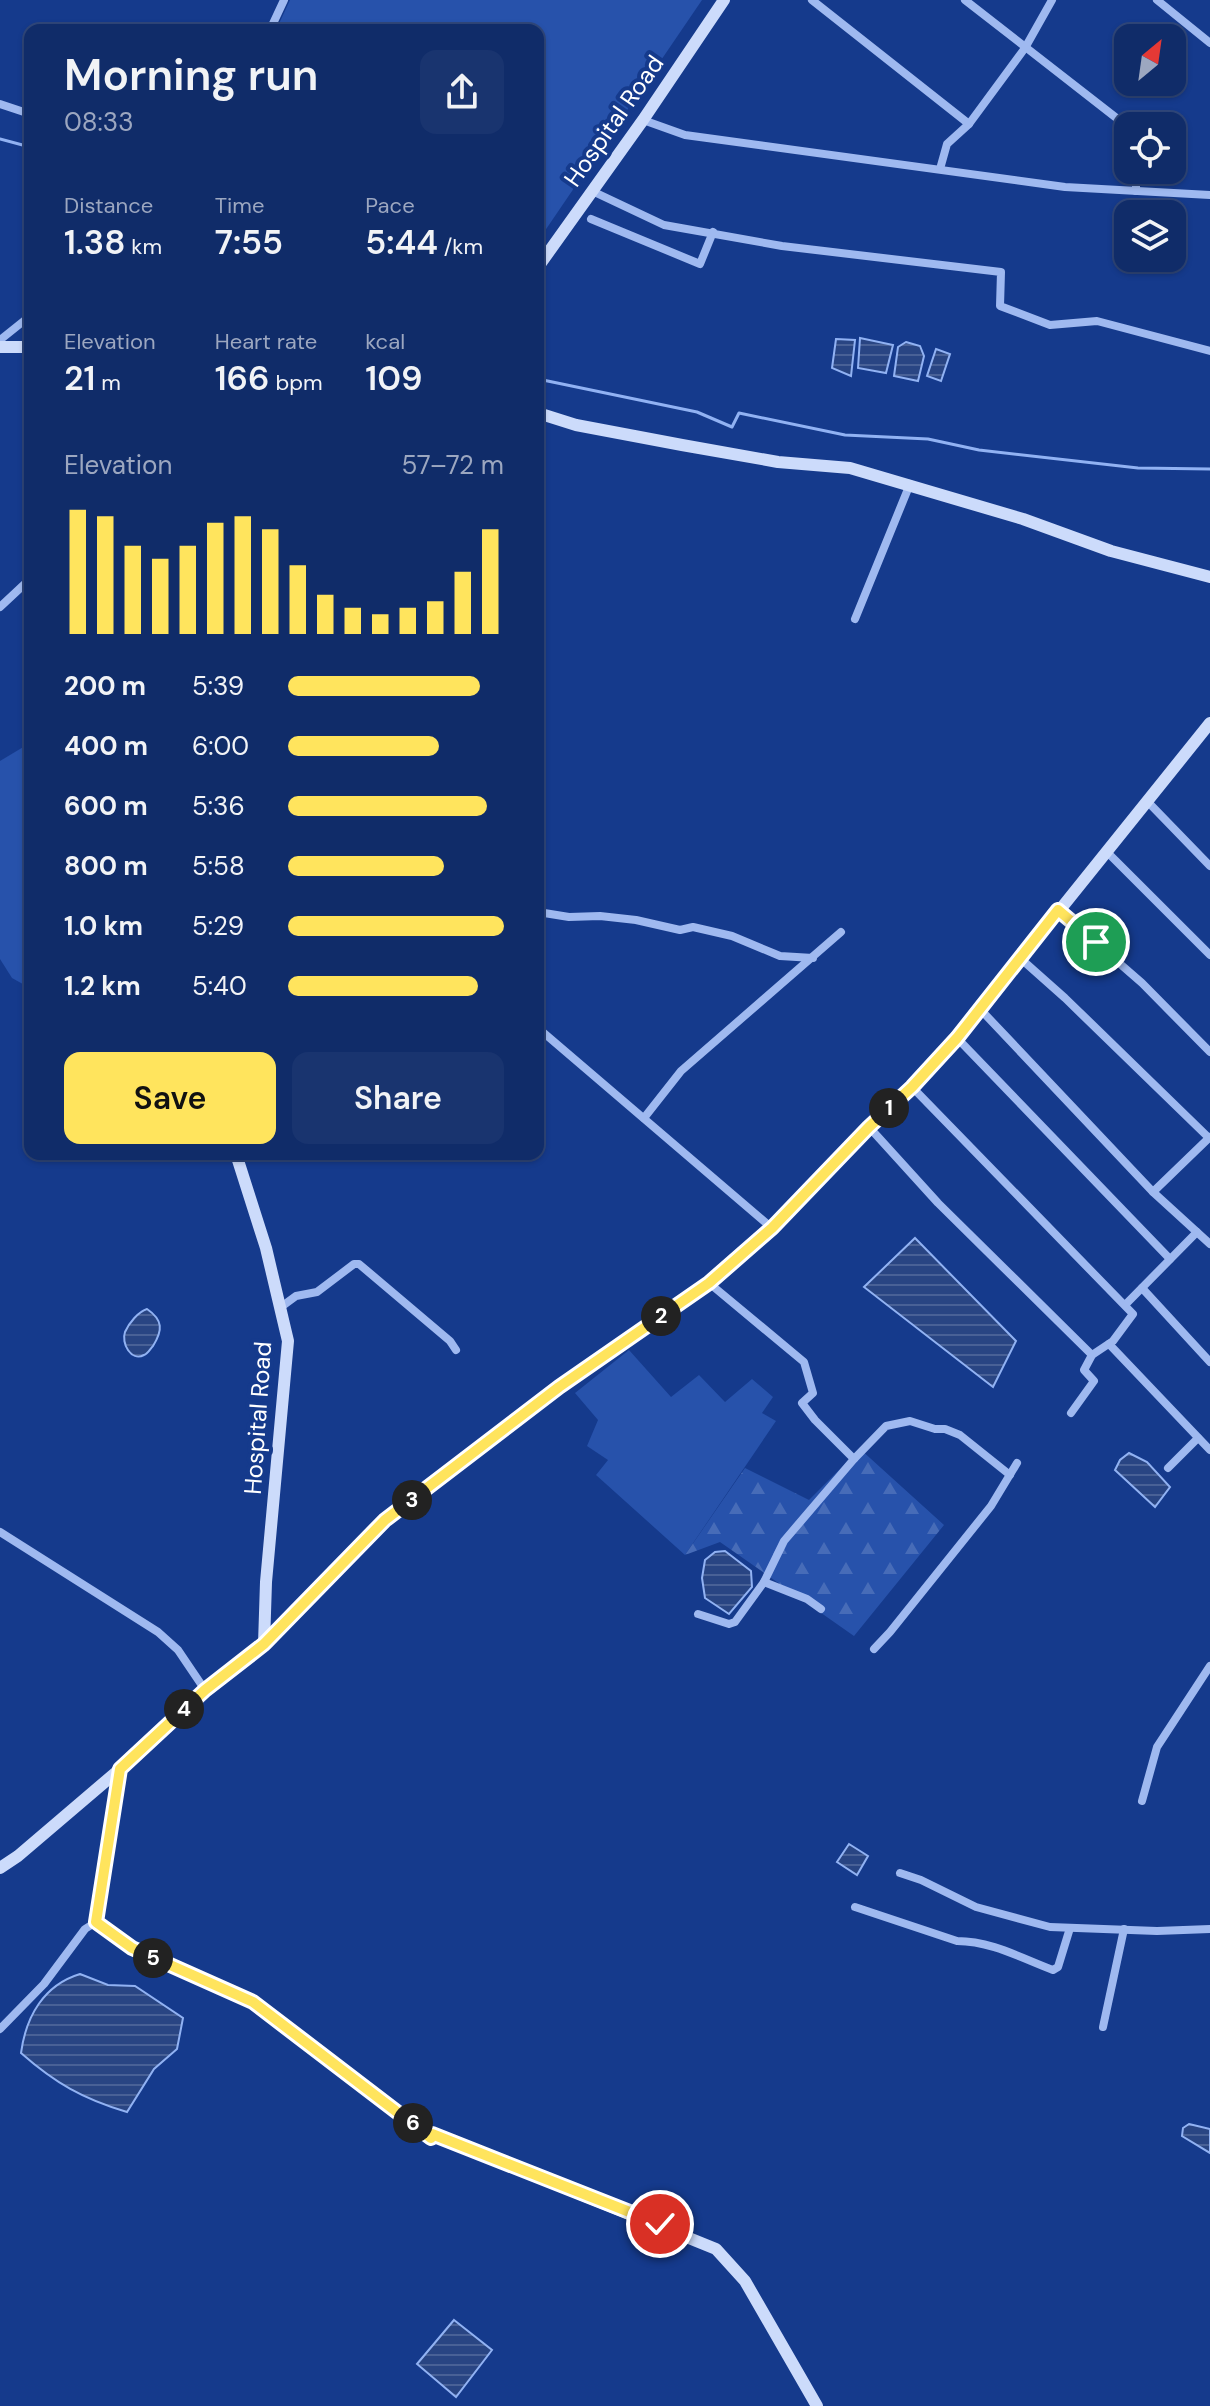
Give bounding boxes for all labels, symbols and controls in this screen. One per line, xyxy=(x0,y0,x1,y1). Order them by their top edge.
north arrow xyxy=(1114,24,1186,96)
map controls xyxy=(1114,24,1186,272)
text: Morning run xyxy=(64,46,318,104)
street label: Hospital Road xyxy=(557,49,670,192)
button: share xyxy=(420,50,504,134)
text: 08:33 xyxy=(64,105,134,139)
button: locate xyxy=(1114,112,1186,184)
text: Distance xyxy=(64,191,153,220)
text: Time xyxy=(215,191,264,220)
text: Pace xyxy=(365,191,415,220)
button: layers xyxy=(1114,200,1186,272)
text: 1.38 xyxy=(64,220,125,265)
text: 7:55 xyxy=(215,220,283,265)
text: 5:44 xyxy=(365,220,438,265)
text: km xyxy=(125,232,162,261)
text: /km xyxy=(438,232,483,261)
text: Elevation xyxy=(64,327,156,356)
text: Heart rate xyxy=(215,327,317,356)
text: kcal xyxy=(365,327,405,356)
text: 21 xyxy=(64,356,95,401)
text: 166 xyxy=(215,356,270,401)
text: 109 xyxy=(365,356,422,401)
text: m xyxy=(95,368,121,397)
text: bpm xyxy=(270,368,323,397)
text: Elevation xyxy=(64,448,172,482)
text: 57–72 m xyxy=(401,448,504,482)
text: 200 m xyxy=(64,669,146,703)
text: 5:39 xyxy=(192,669,244,703)
text: 400 m xyxy=(64,729,148,763)
text: 6:00 xyxy=(192,729,249,763)
text: 600 m xyxy=(64,789,148,823)
text: 5:36 xyxy=(192,789,245,823)
text: 800 m xyxy=(64,849,148,883)
text: 5:58 xyxy=(192,849,245,883)
pin xyxy=(1062,908,1130,976)
text: 1.0 km xyxy=(64,909,143,943)
text: 5:29 xyxy=(192,909,244,943)
icon: arrive xyxy=(1074,920,1118,964)
text: 1.2 km xyxy=(64,969,141,1003)
text: 5:40 xyxy=(192,969,247,1003)
button: Save xyxy=(64,1052,276,1144)
button: Share xyxy=(292,1052,504,1144)
pin: 1 xyxy=(869,1088,909,1128)
text: 1 xyxy=(885,1093,893,1122)
pin: 2 xyxy=(641,1296,681,1336)
text: 2 xyxy=(655,1301,667,1330)
street label: Hospital Road xyxy=(237,1340,278,1496)
pin: 3 xyxy=(392,1480,432,1520)
text: 3 xyxy=(405,1485,419,1514)
pin: 4 xyxy=(164,1689,204,1729)
text: 4 xyxy=(177,1694,191,1723)
pin: 5 xyxy=(133,1938,173,1978)
text: 5 xyxy=(146,1943,160,1972)
pin: 6 xyxy=(393,2103,433,2143)
text: 6 xyxy=(406,2108,420,2137)
pin xyxy=(626,2190,694,2258)
icon: check xyxy=(638,2202,682,2246)

